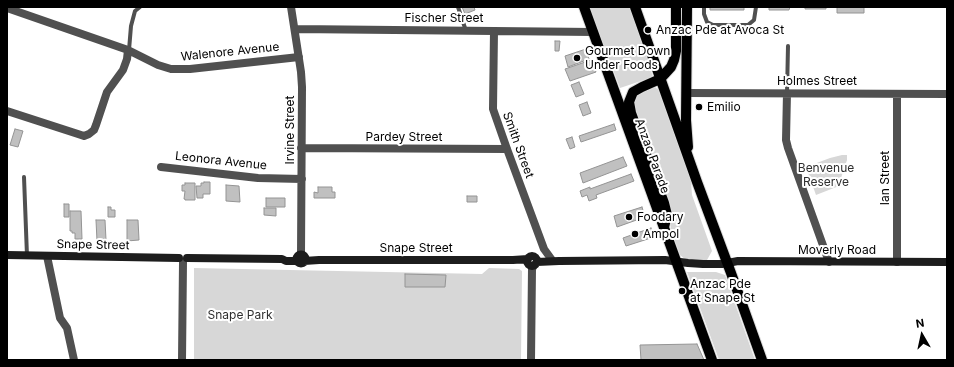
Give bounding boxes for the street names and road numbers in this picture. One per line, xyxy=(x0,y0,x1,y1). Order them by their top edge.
street label: Fischer Street xyxy=(404,11,484,25)
street label: Walenore Avenue xyxy=(180,40,280,64)
street label: Holmes Street xyxy=(777,74,857,88)
street label: Irvine Street xyxy=(283,96,297,164)
street label: Smith Street xyxy=(499,110,537,180)
street label: Anzac Parade xyxy=(632,116,672,196)
street label: Pardey Street xyxy=(366,130,442,144)
street label: Leonora Avenue xyxy=(174,149,268,173)
street label: Ian Street xyxy=(878,151,892,205)
street label: Snape Street xyxy=(56,237,130,253)
street label: Snape Street xyxy=(379,241,453,255)
street label: Moverly Road xyxy=(798,243,876,257)

